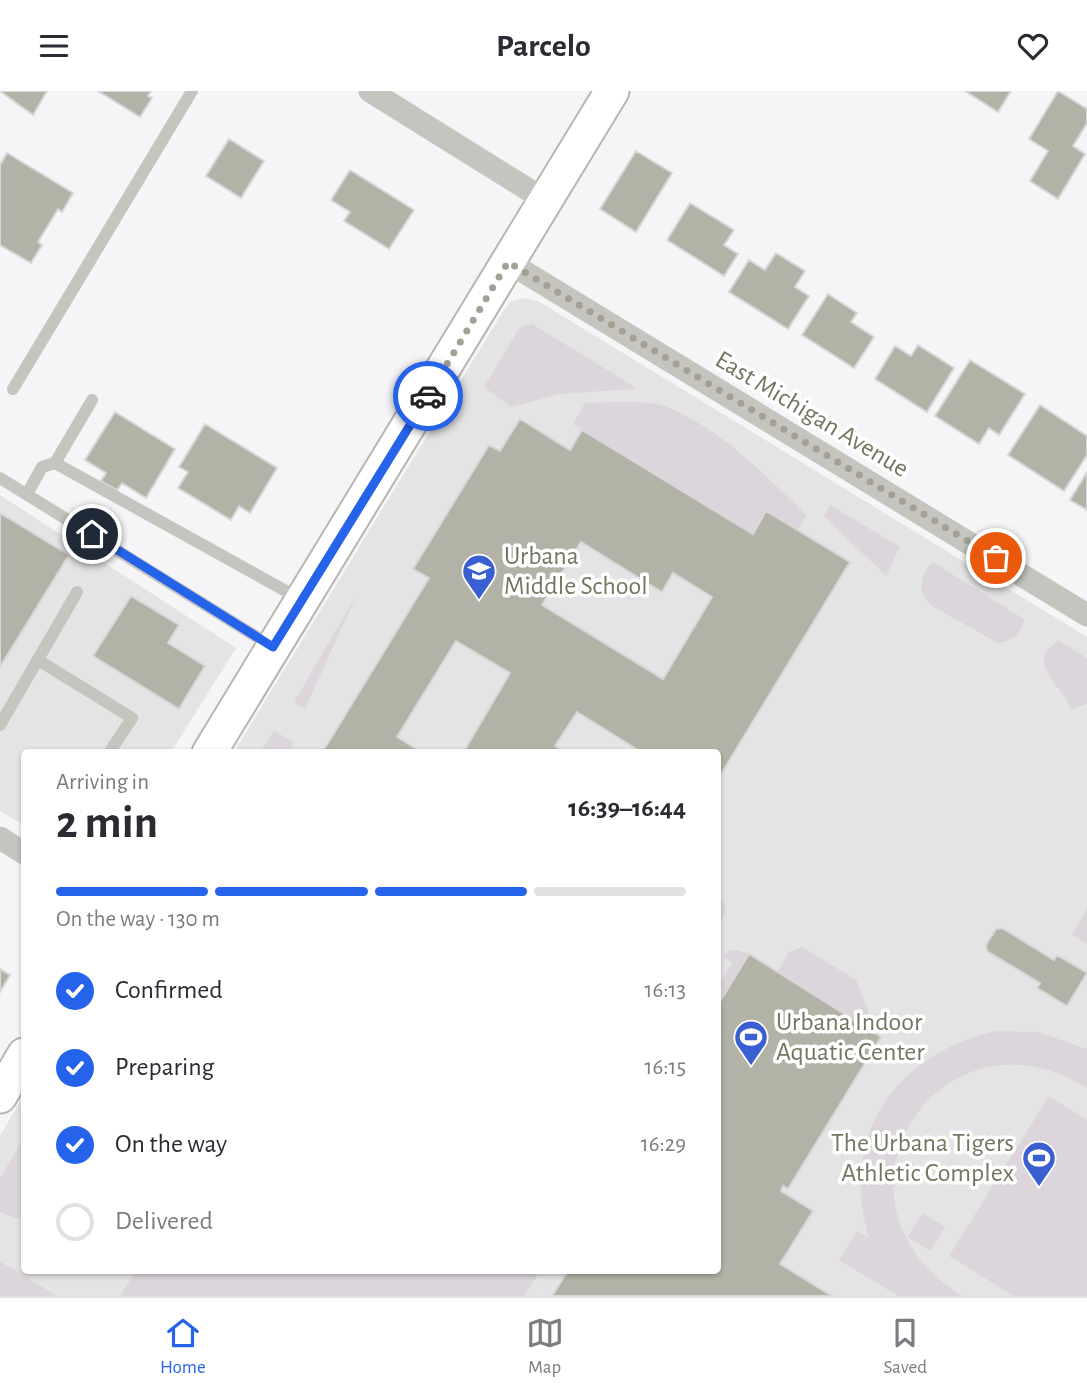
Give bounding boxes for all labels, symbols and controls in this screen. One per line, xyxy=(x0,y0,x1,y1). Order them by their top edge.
icon: menu xyxy=(35,27,73,65)
icon: heart xyxy=(1014,27,1052,65)
text: Parcelo xyxy=(496,30,591,62)
street label: East Michigan Avenue xyxy=(711,346,913,482)
courier xyxy=(393,361,463,431)
icon: car xyxy=(409,377,447,415)
pin xyxy=(62,504,122,564)
icon: home xyxy=(73,515,111,553)
pin xyxy=(966,528,1026,588)
icon: bag xyxy=(977,539,1015,577)
place label: Urbana Middle School xyxy=(504,543,648,599)
school or university icon: Urbana Middle School xyxy=(460,552,498,601)
text: Arriving in xyxy=(56,771,149,794)
text: 16:39–16:44 xyxy=(568,795,686,821)
text: 2 min xyxy=(56,800,158,846)
text: On the way · 130 m xyxy=(56,908,220,931)
icon: check xyxy=(56,972,94,1010)
text: Confirmed xyxy=(115,977,223,1003)
text: 16:13 xyxy=(645,979,686,1002)
place label: Urbana Indoor Aquatic Center xyxy=(776,1009,925,1065)
sports icon: Urbana Indoor Aquatic Center xyxy=(732,1018,770,1067)
icon: check xyxy=(56,1049,94,1087)
text: Preparing xyxy=(115,1054,214,1080)
text: 16:15 xyxy=(644,1056,686,1079)
icon: check xyxy=(56,1126,94,1164)
place label: The Urbana Tigers Athletic Complex xyxy=(831,1130,1014,1186)
text: On the way xyxy=(115,1131,227,1157)
text: 16:29 xyxy=(641,1133,686,1156)
sports icon: The Urbana Tigers Athletic Complex xyxy=(1020,1139,1058,1188)
text: Delivered xyxy=(115,1208,213,1234)
tab: Home xyxy=(160,1314,206,1379)
tab: Map xyxy=(526,1314,564,1379)
tab: Saved xyxy=(884,1314,927,1379)

